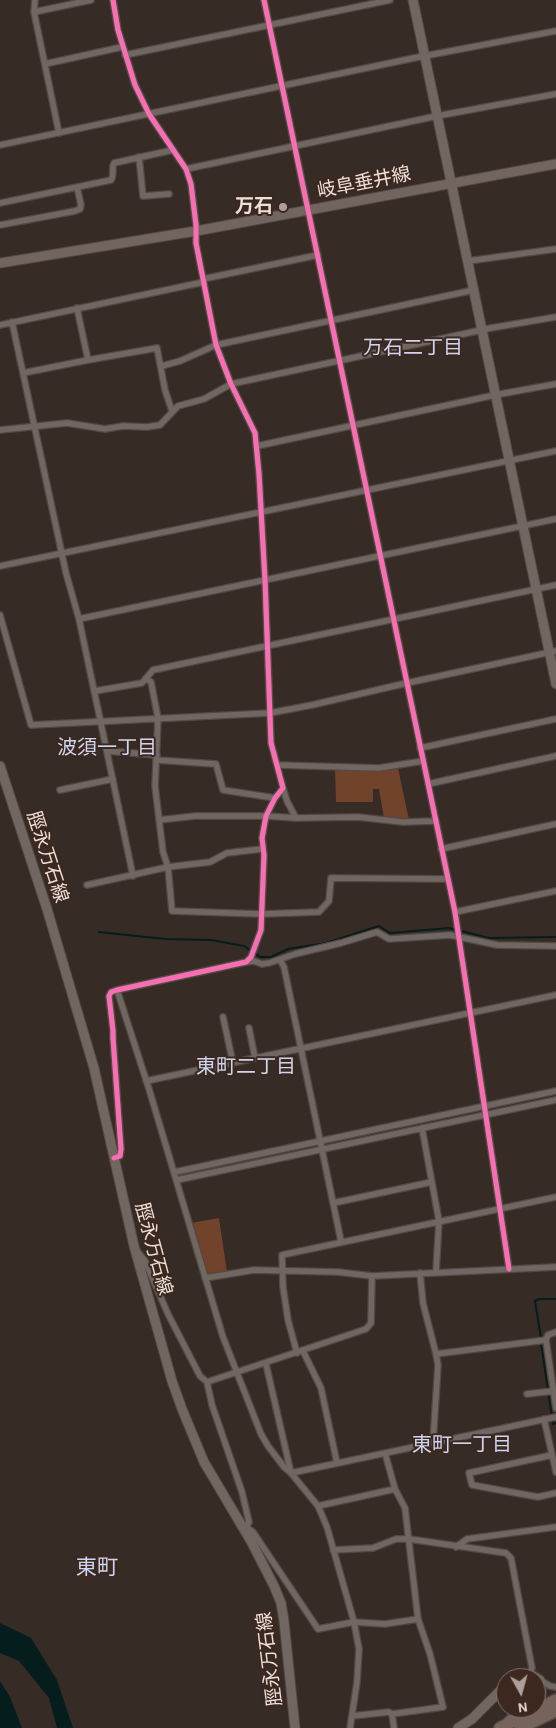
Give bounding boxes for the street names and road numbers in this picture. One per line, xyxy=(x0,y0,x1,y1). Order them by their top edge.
street label: 岐阜垂井線 xyxy=(315,163,413,203)
street label: 脛永万石線 xyxy=(21,808,73,906)
street label: 脛永万石線 xyxy=(130,1200,176,1298)
street label: 脛永万石線 xyxy=(253,1610,287,1708)

